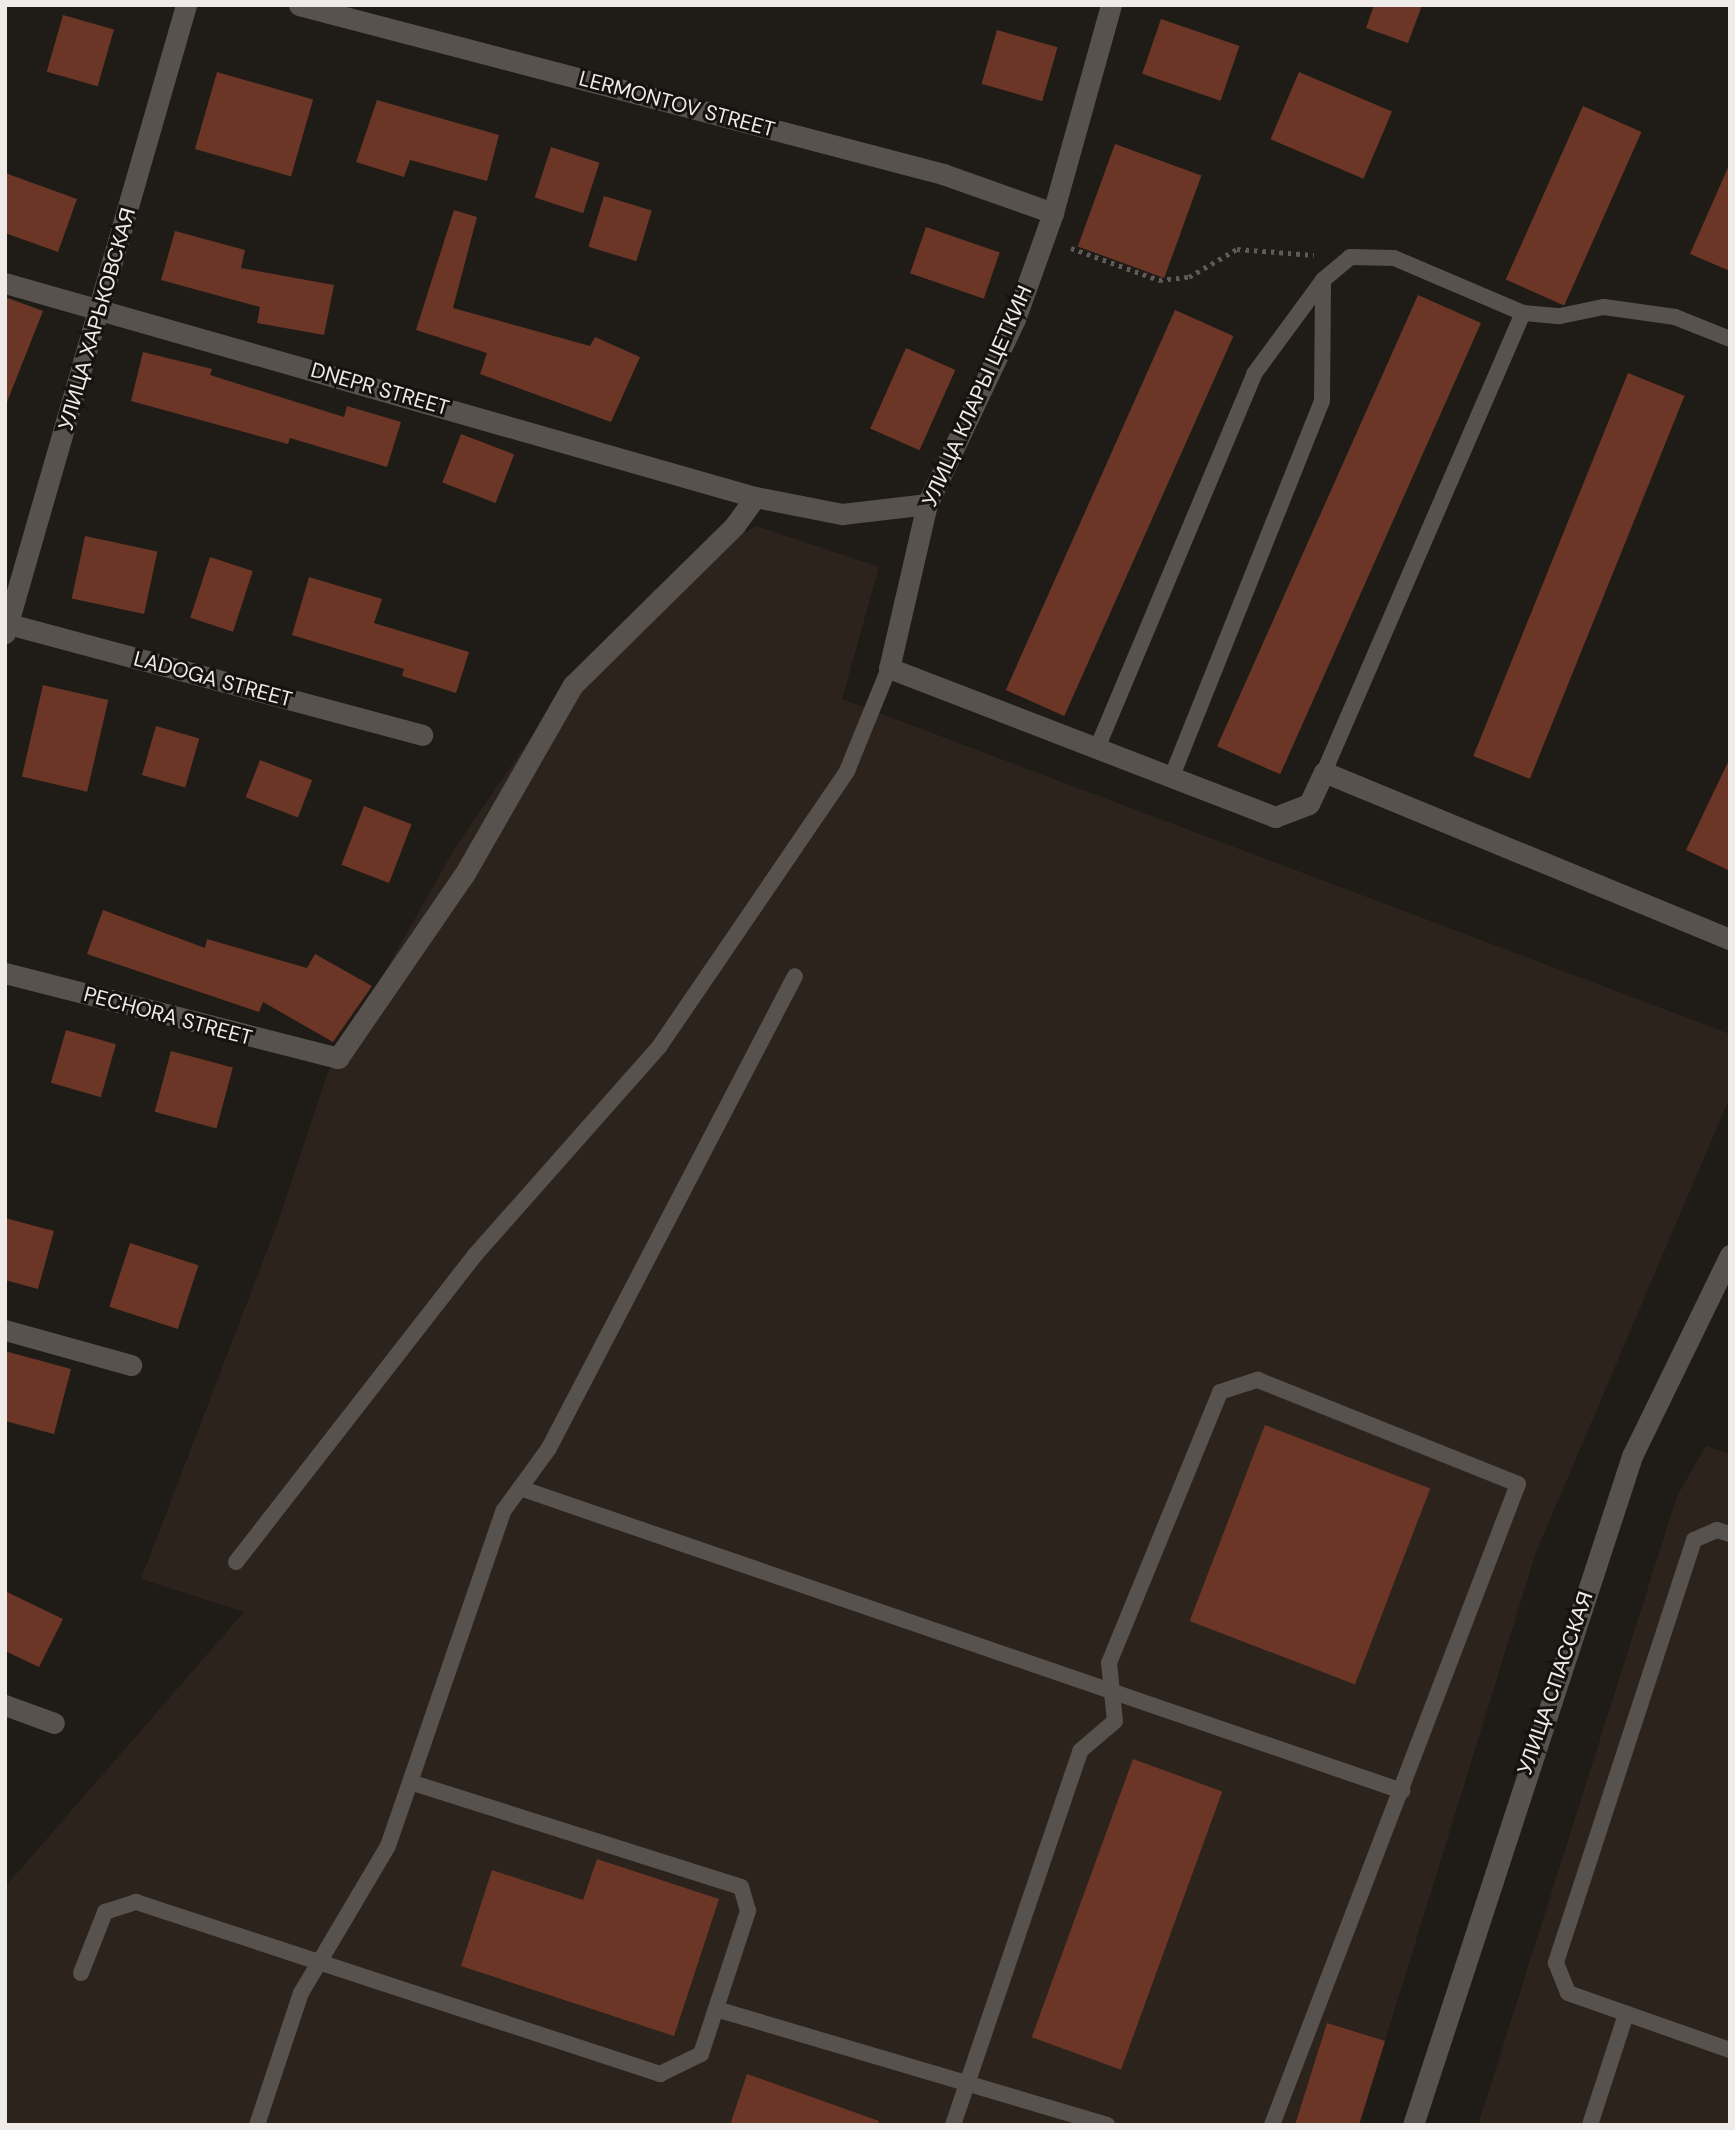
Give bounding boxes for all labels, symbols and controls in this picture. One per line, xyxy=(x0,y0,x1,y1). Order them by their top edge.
street label: LERMONTOV STREET xyxy=(576,66,778,142)
street label: УЛИЦА ХАРЬКОВСКАЯ xyxy=(53,205,141,433)
street label: УЛИЦА КЛАРЫ ЦЕТКИН xyxy=(917,281,1037,511)
street label: DNEPR STREET xyxy=(308,357,452,421)
street label: LADOGA STREET xyxy=(131,646,295,712)
street label: PECHORA STREET xyxy=(81,981,255,1051)
street label: УЛИЦА СПАССКАЯ xyxy=(1512,1588,1598,1778)

